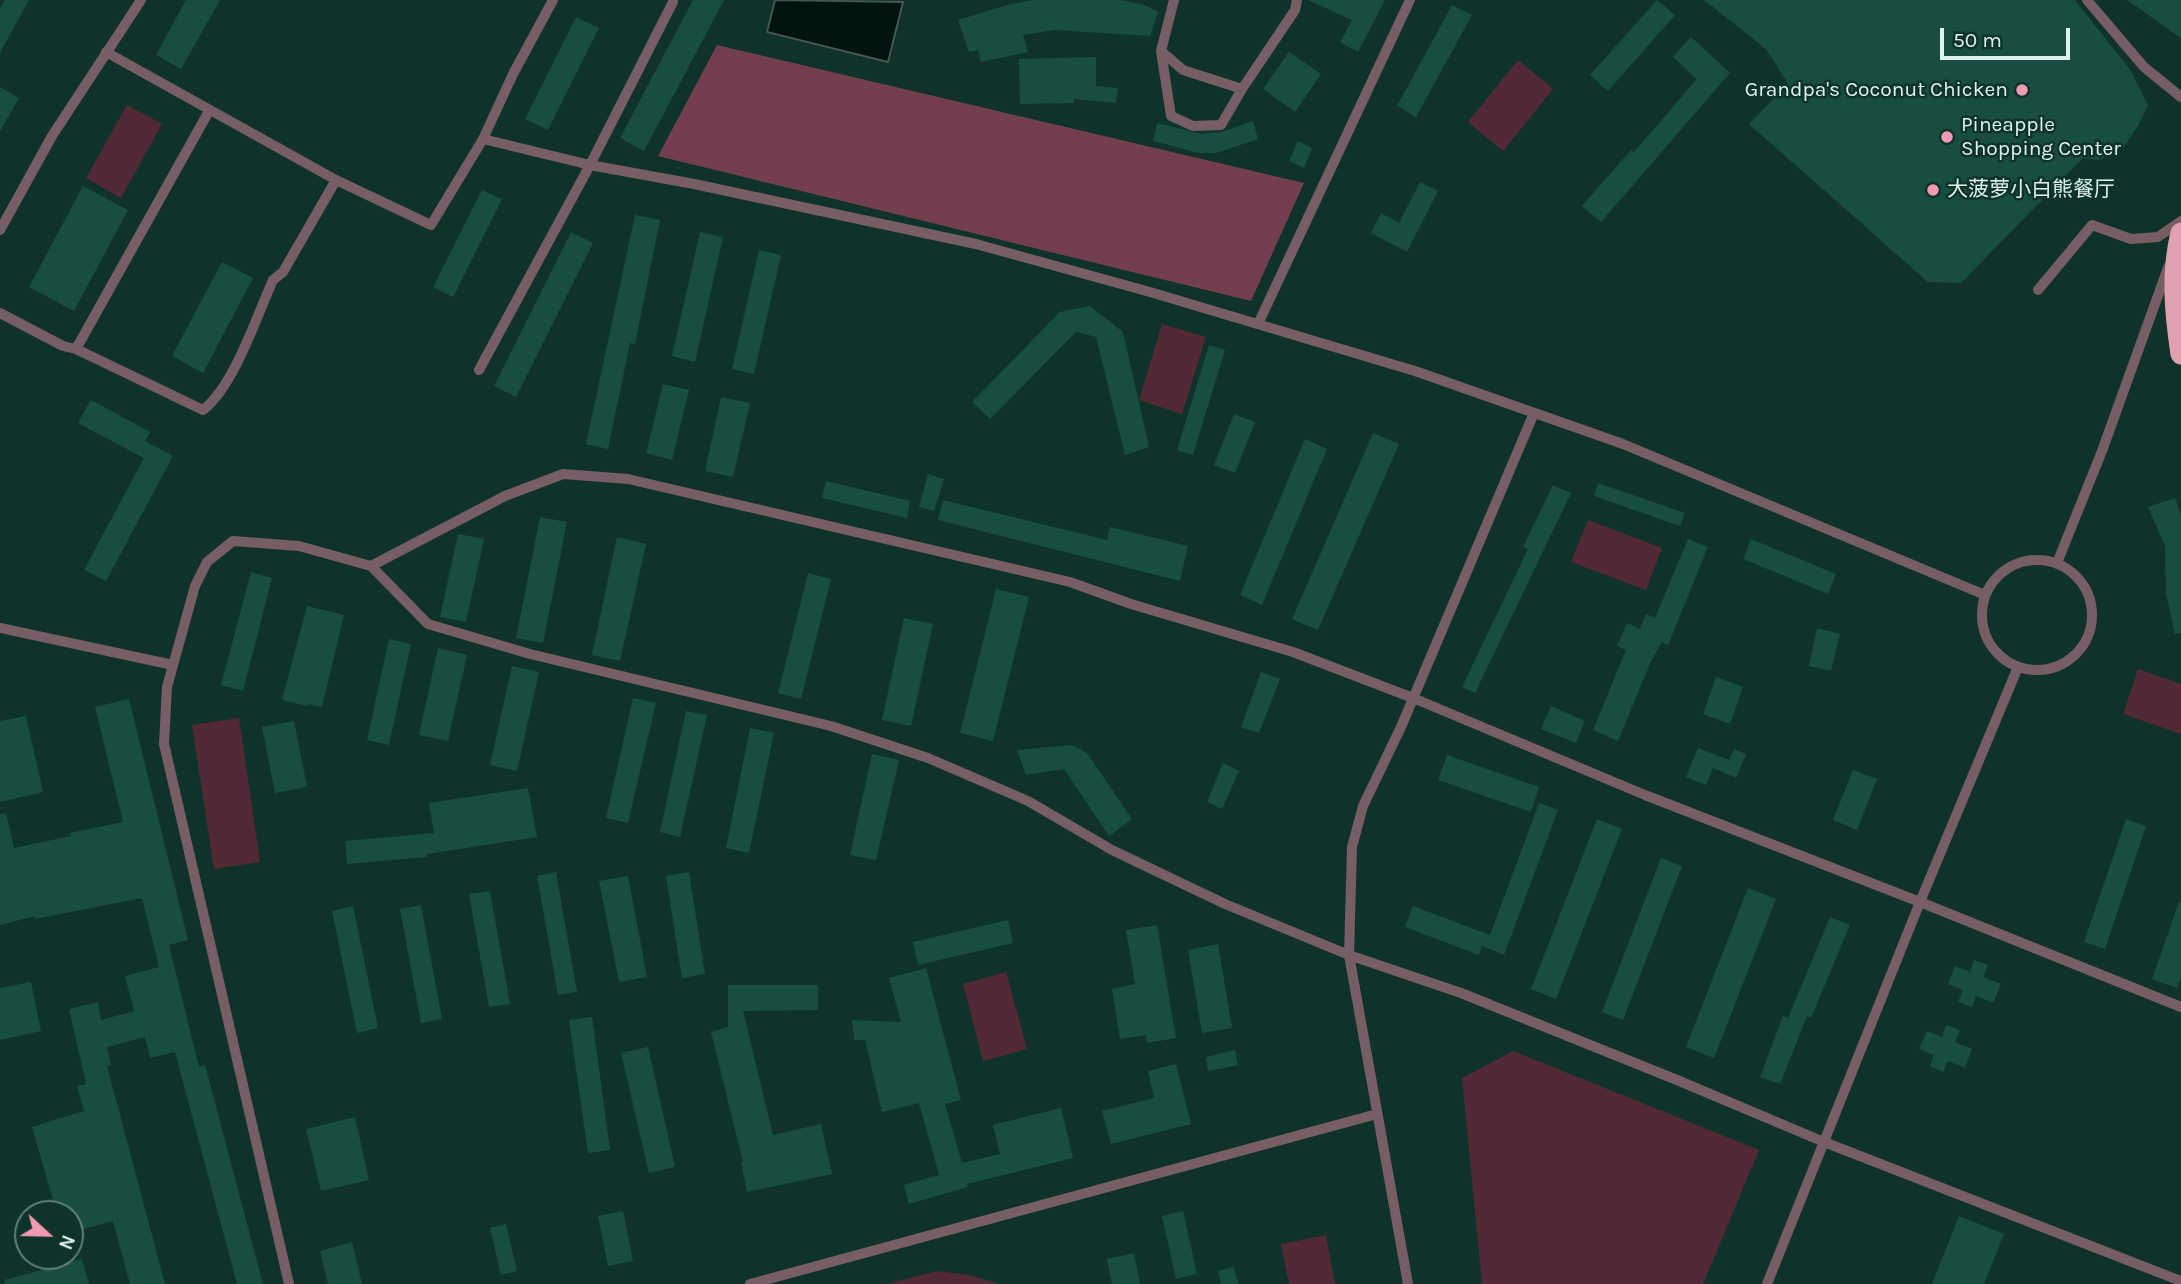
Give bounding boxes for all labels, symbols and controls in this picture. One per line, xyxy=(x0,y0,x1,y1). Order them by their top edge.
scale bar xyxy=(1943,14,2072,58)
text: 50 m xyxy=(1953,28,2002,52)
place label: Grandpa's Coconut Chicken xyxy=(1745,77,2008,103)
marker: Grandpa's Coconut Chicken xyxy=(2014,82,2030,98)
place label: Pineapple Shopping Center xyxy=(1961,112,2121,162)
marker: Pineapple Shopping Center xyxy=(1939,129,1955,145)
place label: 大菠萝小白熊餐厅 xyxy=(1947,177,2115,203)
marker: 大菠萝小白熊餐厅 xyxy=(1925,182,1941,198)
north arrow xyxy=(14,1200,84,1270)
text: N xyxy=(54,1232,79,1253)

